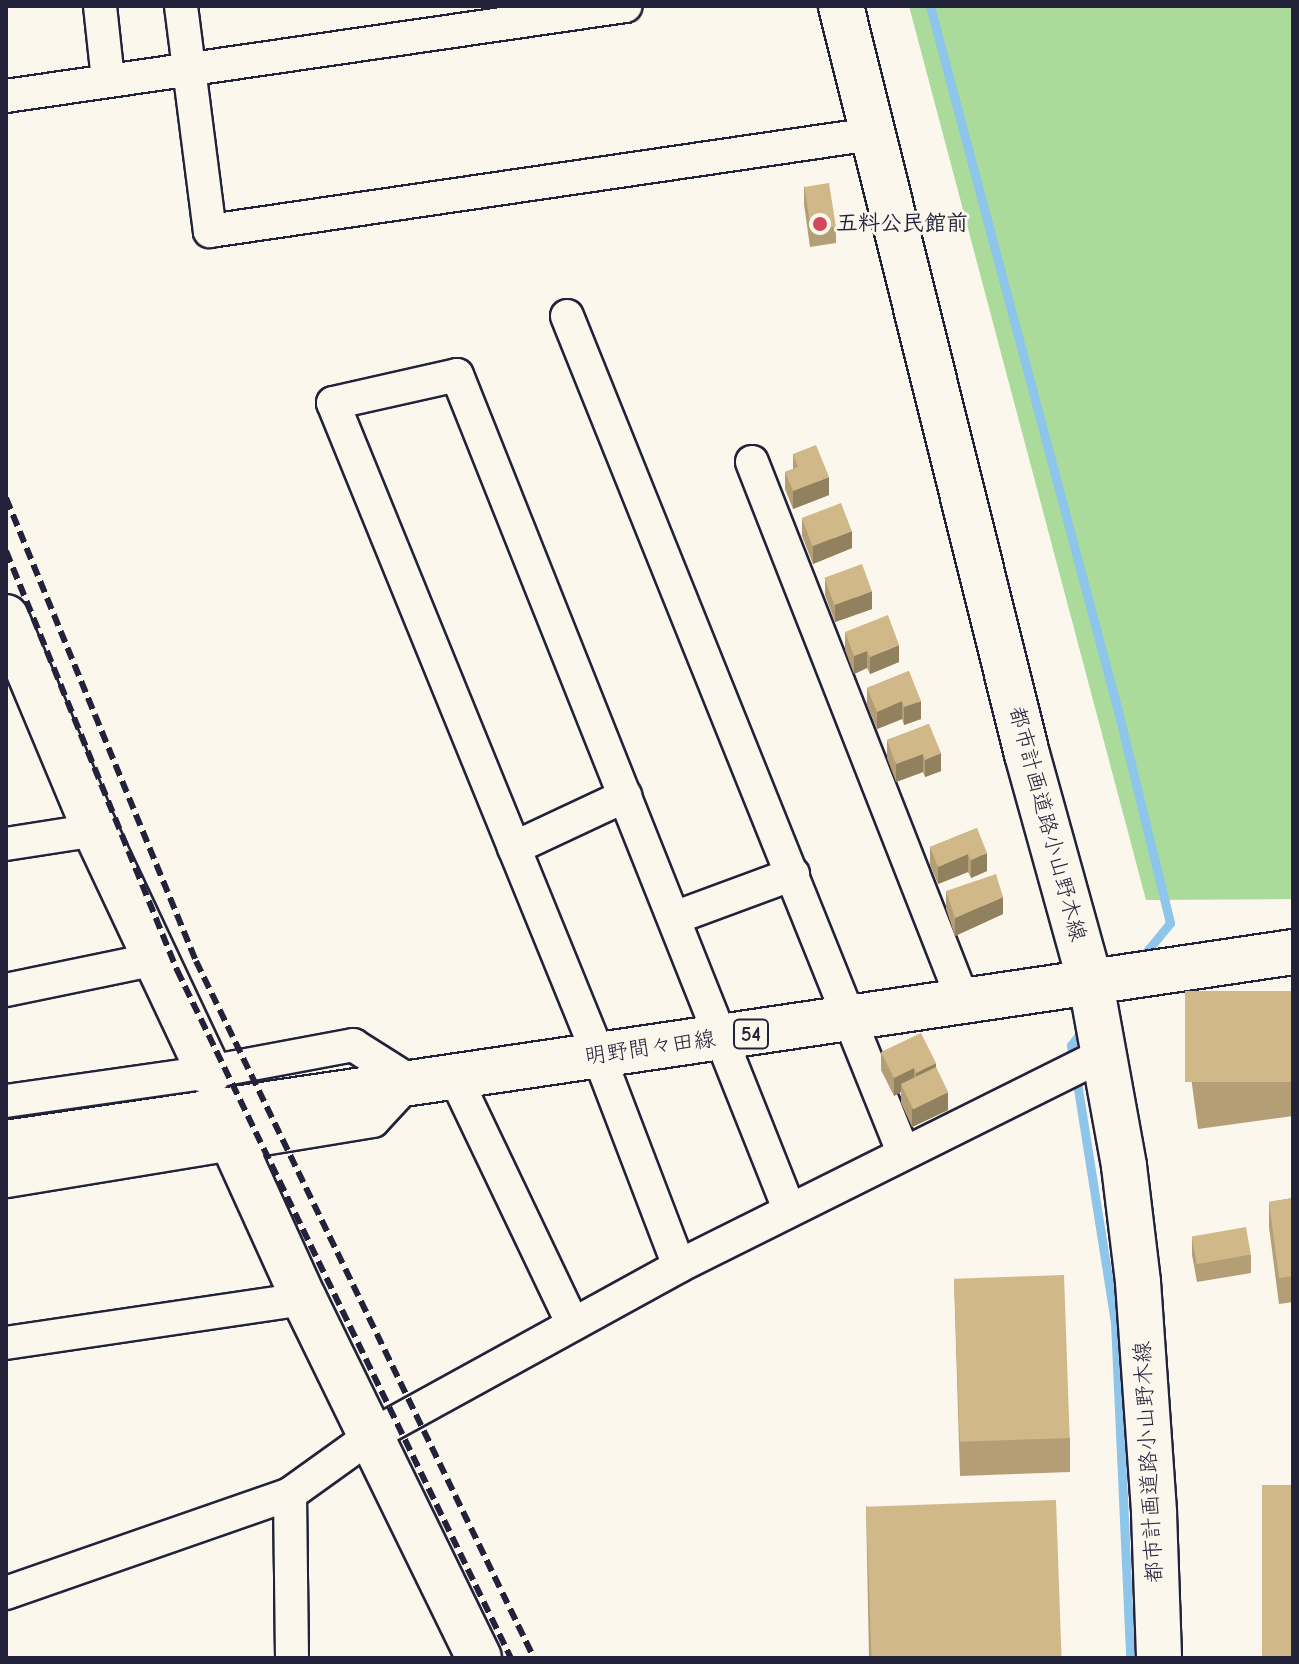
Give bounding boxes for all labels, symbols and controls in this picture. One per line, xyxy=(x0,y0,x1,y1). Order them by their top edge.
place label: 五料公民館前 xyxy=(836,211,968,237)
marker: 五料公民館前 xyxy=(811,215,829,233)
street label: 都市計画道路小山野木線 xyxy=(1003,704,1091,944)
road number: 54 xyxy=(733,1018,769,1050)
street label: 明野間々田線 xyxy=(583,1026,717,1070)
street label: 都市計画道路小山野木線 xyxy=(1129,1340,1169,1584)

